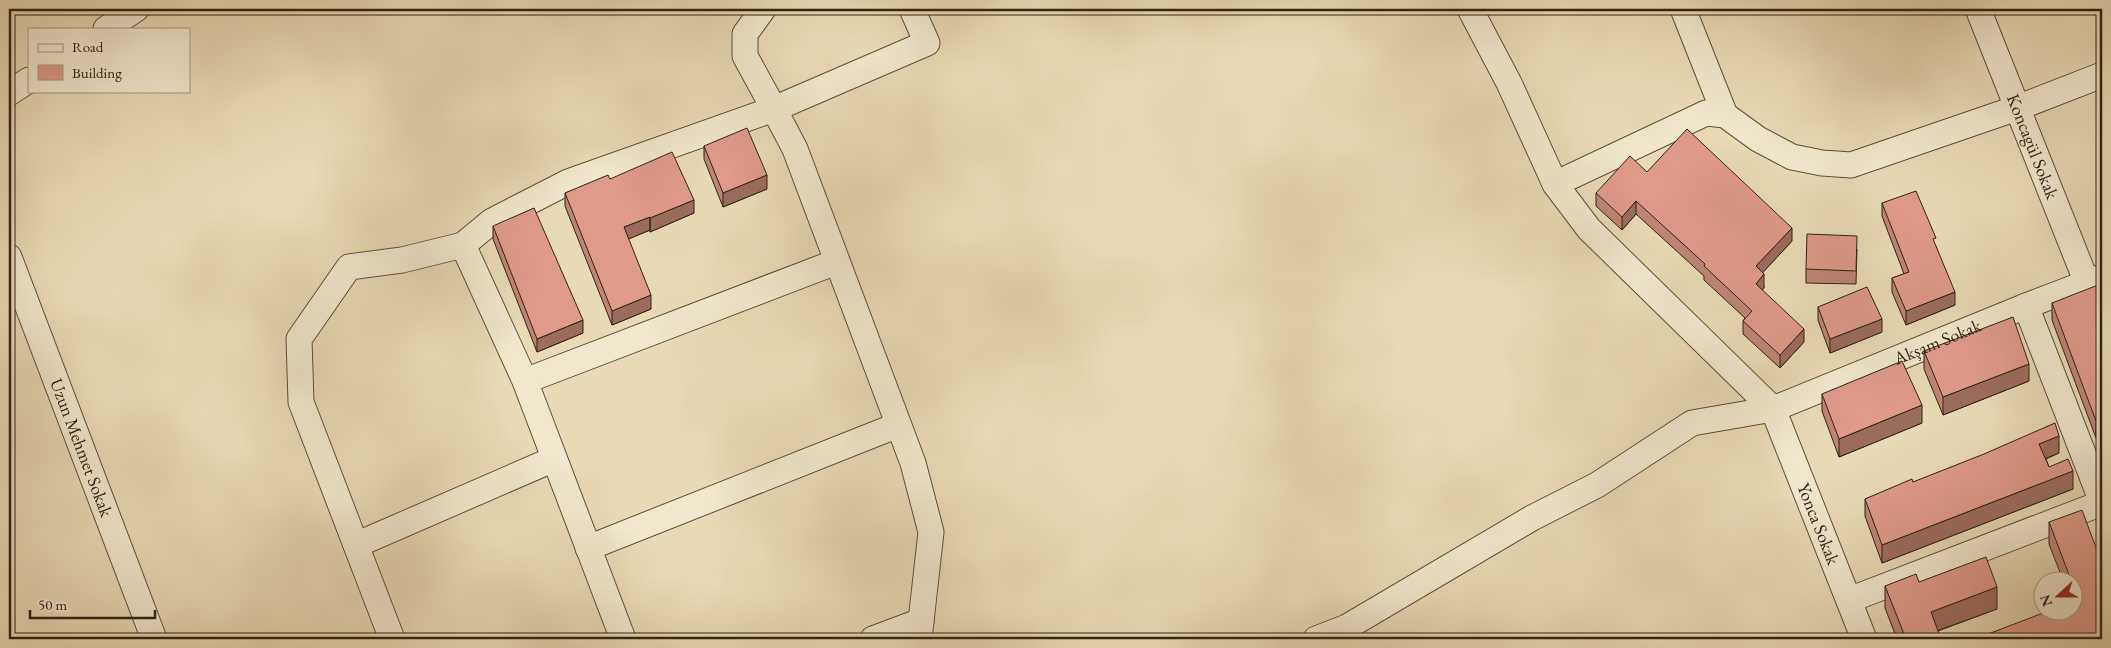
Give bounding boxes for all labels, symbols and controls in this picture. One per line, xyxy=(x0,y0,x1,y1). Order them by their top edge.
legend xyxy=(28,28,190,92)
text: Road xyxy=(72,37,104,56)
text: Building xyxy=(72,63,122,82)
street label: Koncagül Sokak xyxy=(2002,90,2065,203)
street label: Akşam Sokak xyxy=(1889,313,1985,370)
street label: Uzun Mehmet Sokak xyxy=(45,375,119,521)
street label: Yonca Sokak xyxy=(1792,479,1846,568)
north arrow xyxy=(2034,570,2084,620)
scale bar xyxy=(30,588,155,620)
text: N xyxy=(2035,592,2056,609)
text: 50 m xyxy=(38,595,67,614)

